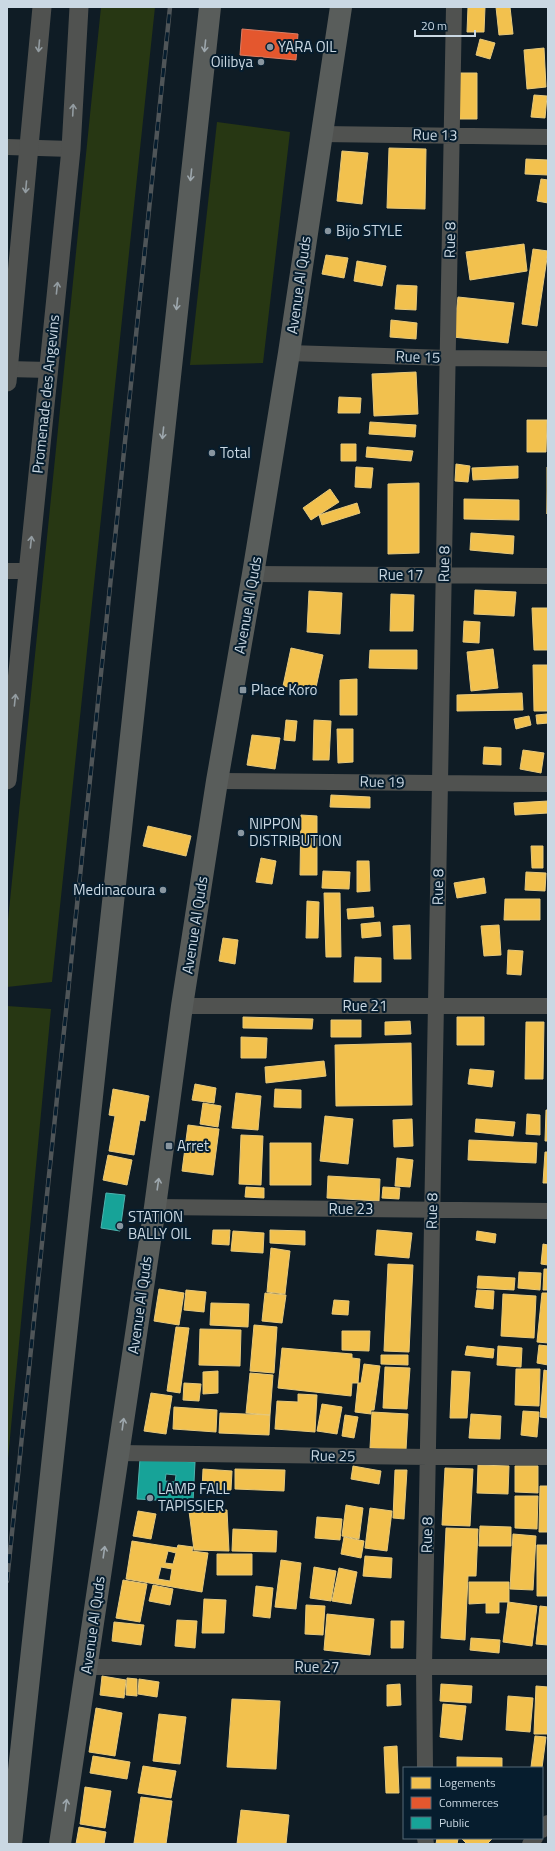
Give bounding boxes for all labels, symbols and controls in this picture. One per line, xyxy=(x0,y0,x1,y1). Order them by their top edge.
scale bar xyxy=(415,12,475,38)
text: 20 m xyxy=(421,16,447,35)
place label: YARA OIL xyxy=(278,35,336,58)
one-way arrow xyxy=(35,39,42,52)
one-way arrow xyxy=(201,39,209,52)
marker: YARA OIL xyxy=(265,42,275,52)
place label: Oilibya xyxy=(211,50,253,73)
marker: Oilibya xyxy=(256,57,266,67)
one-way arrow xyxy=(69,104,77,117)
street label: Rue 13 xyxy=(412,123,458,146)
one-way arrow xyxy=(187,168,195,181)
one-way arrow xyxy=(22,180,29,193)
place label: Bijo STYLE xyxy=(336,219,403,242)
street label: Rue 8 xyxy=(438,222,461,258)
marker: Bijo STYLE xyxy=(323,226,333,236)
street label: Avenue Al Quds xyxy=(280,234,317,335)
one-way arrow xyxy=(53,282,61,295)
one-way arrow xyxy=(174,297,181,310)
street label: Promenade des Angevins xyxy=(26,313,65,475)
street label: Rue 15 xyxy=(395,344,441,369)
one-way arrow xyxy=(160,427,167,440)
place label: Total xyxy=(220,441,251,464)
marker: Total xyxy=(207,448,217,458)
one-way arrow xyxy=(27,536,35,549)
street label: Rue 8 xyxy=(432,546,455,582)
street label: Avenue Al Quds xyxy=(228,554,267,656)
street label: Rue 17 xyxy=(379,563,423,586)
place label: Place Koro xyxy=(251,678,317,701)
marker: Place Koro xyxy=(238,685,248,695)
one-way arrow xyxy=(11,694,19,707)
street label: Rue 19 xyxy=(359,770,405,793)
place label: NIPPON DISTRIBUTION xyxy=(249,812,342,852)
marker: NIPPON DISTRIBUTION xyxy=(236,828,246,838)
street label: Rue 8 xyxy=(426,869,449,905)
street label: Avenue Al Quds xyxy=(175,874,214,975)
place label: Medinacoura xyxy=(73,878,155,901)
marker: Medinacoura xyxy=(158,885,168,895)
street label: Rue 21 xyxy=(343,994,387,1017)
place label: Arret xyxy=(177,1134,210,1157)
marker: Arret xyxy=(164,1141,174,1151)
one-way arrow xyxy=(154,1178,162,1191)
street label: Rue 8 xyxy=(420,1193,443,1229)
street label: Rue 23 xyxy=(329,1197,373,1220)
place label: STATION BALLY OIL xyxy=(128,1205,191,1245)
marker: STATION BALLY OIL xyxy=(115,1221,125,1231)
street label: Avenue Al Quds xyxy=(121,1254,158,1355)
one-way arrow xyxy=(119,1418,127,1431)
street label: Rue 25 xyxy=(310,1444,356,1467)
place label: LAMP FALL TAPISSIER xyxy=(158,1477,230,1517)
marker: LAMP FALL TAPISSIER xyxy=(145,1493,155,1503)
street label: Rue 8 xyxy=(415,1517,438,1553)
one-way arrow xyxy=(100,1546,108,1559)
street label: Avenue Al Quds xyxy=(74,1574,111,1675)
street label: Rue 27 xyxy=(295,1655,339,1678)
legend xyxy=(403,1767,543,1839)
text: Logements xyxy=(439,1773,496,1792)
text: Commerces xyxy=(439,1793,499,1812)
one-way arrow xyxy=(62,1799,70,1812)
text: Public xyxy=(439,1813,469,1832)

